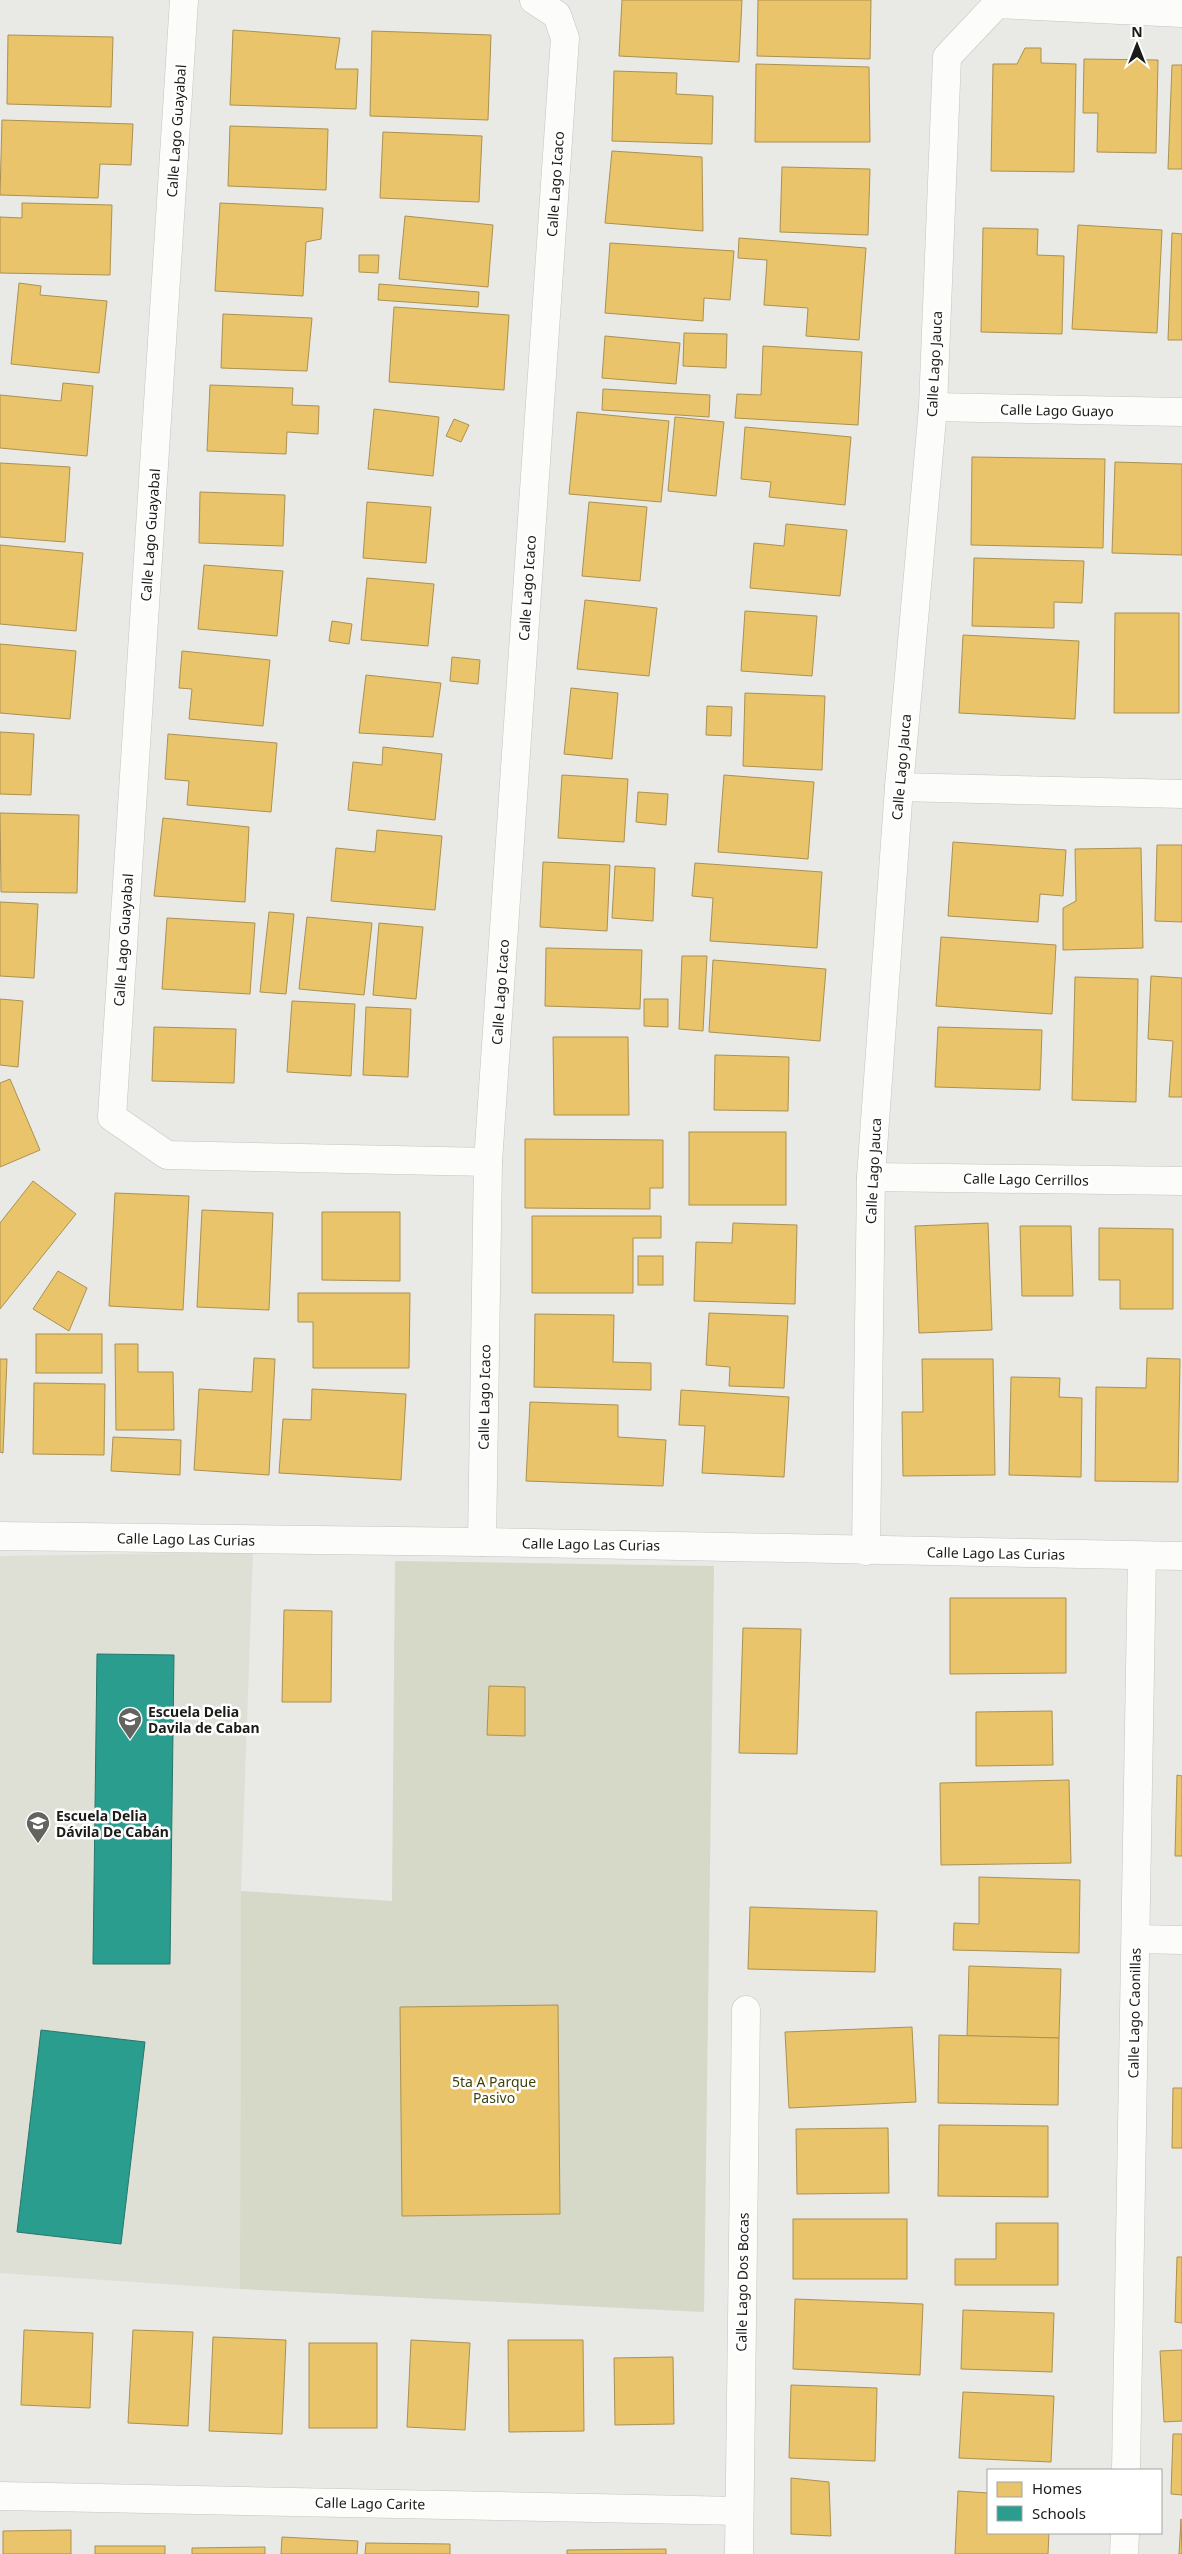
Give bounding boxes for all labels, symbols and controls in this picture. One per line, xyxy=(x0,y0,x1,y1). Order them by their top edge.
north arrow xyxy=(1112,20,1162,70)
text: N xyxy=(1131,22,1143,41)
street label: Calle Lago Guayabal xyxy=(162,64,190,198)
street label: Calle Lago Icaco xyxy=(542,131,568,237)
street label: Calle Lago Jauca xyxy=(922,310,946,418)
street label: Calle Lago Guayo xyxy=(1000,400,1114,420)
street label: Calle Lago Guayabal xyxy=(136,468,164,602)
street label: Calle Lago Icaco xyxy=(514,535,540,641)
street label: Calle Lago Jauca xyxy=(887,713,915,821)
street label: Calle Lago Guayabal xyxy=(109,873,137,1007)
street label: Calle Lago Icaco xyxy=(487,939,513,1045)
street label: Calle Lago Jauca xyxy=(861,1117,885,1225)
street label: Calle Lago Cerrillos xyxy=(963,1168,1089,1190)
street label: Calle Lago Icaco xyxy=(474,1344,494,1450)
street label: Calle Lago Las Curias xyxy=(117,1528,256,1550)
street label: Calle Lago Las Curias xyxy=(522,1533,661,1555)
street label: Calle Lago Las Curias xyxy=(927,1542,1066,1564)
place label: Escuela Delia Davila de Caban xyxy=(148,1702,260,1737)
school or university icon: Escuela Delia Davila de Caban xyxy=(117,1706,143,1740)
place label: Escuela Delia Dávila De Cabán xyxy=(56,1806,169,1841)
school or university icon: Escuela Delia Dávila De Cabán xyxy=(25,1810,51,1844)
street label: Calle Lago Caonillas xyxy=(1123,1947,1145,2078)
park label: 5ta A Parque Pasivo xyxy=(452,2072,536,2107)
street label: Calle Lago Dos Bocas xyxy=(731,2212,753,2352)
legend xyxy=(987,2469,1162,2534)
text: Homes xyxy=(1032,2478,1082,2498)
street label: Calle Lago Carite xyxy=(315,2493,425,2513)
text: Schools xyxy=(1032,2503,1086,2523)

